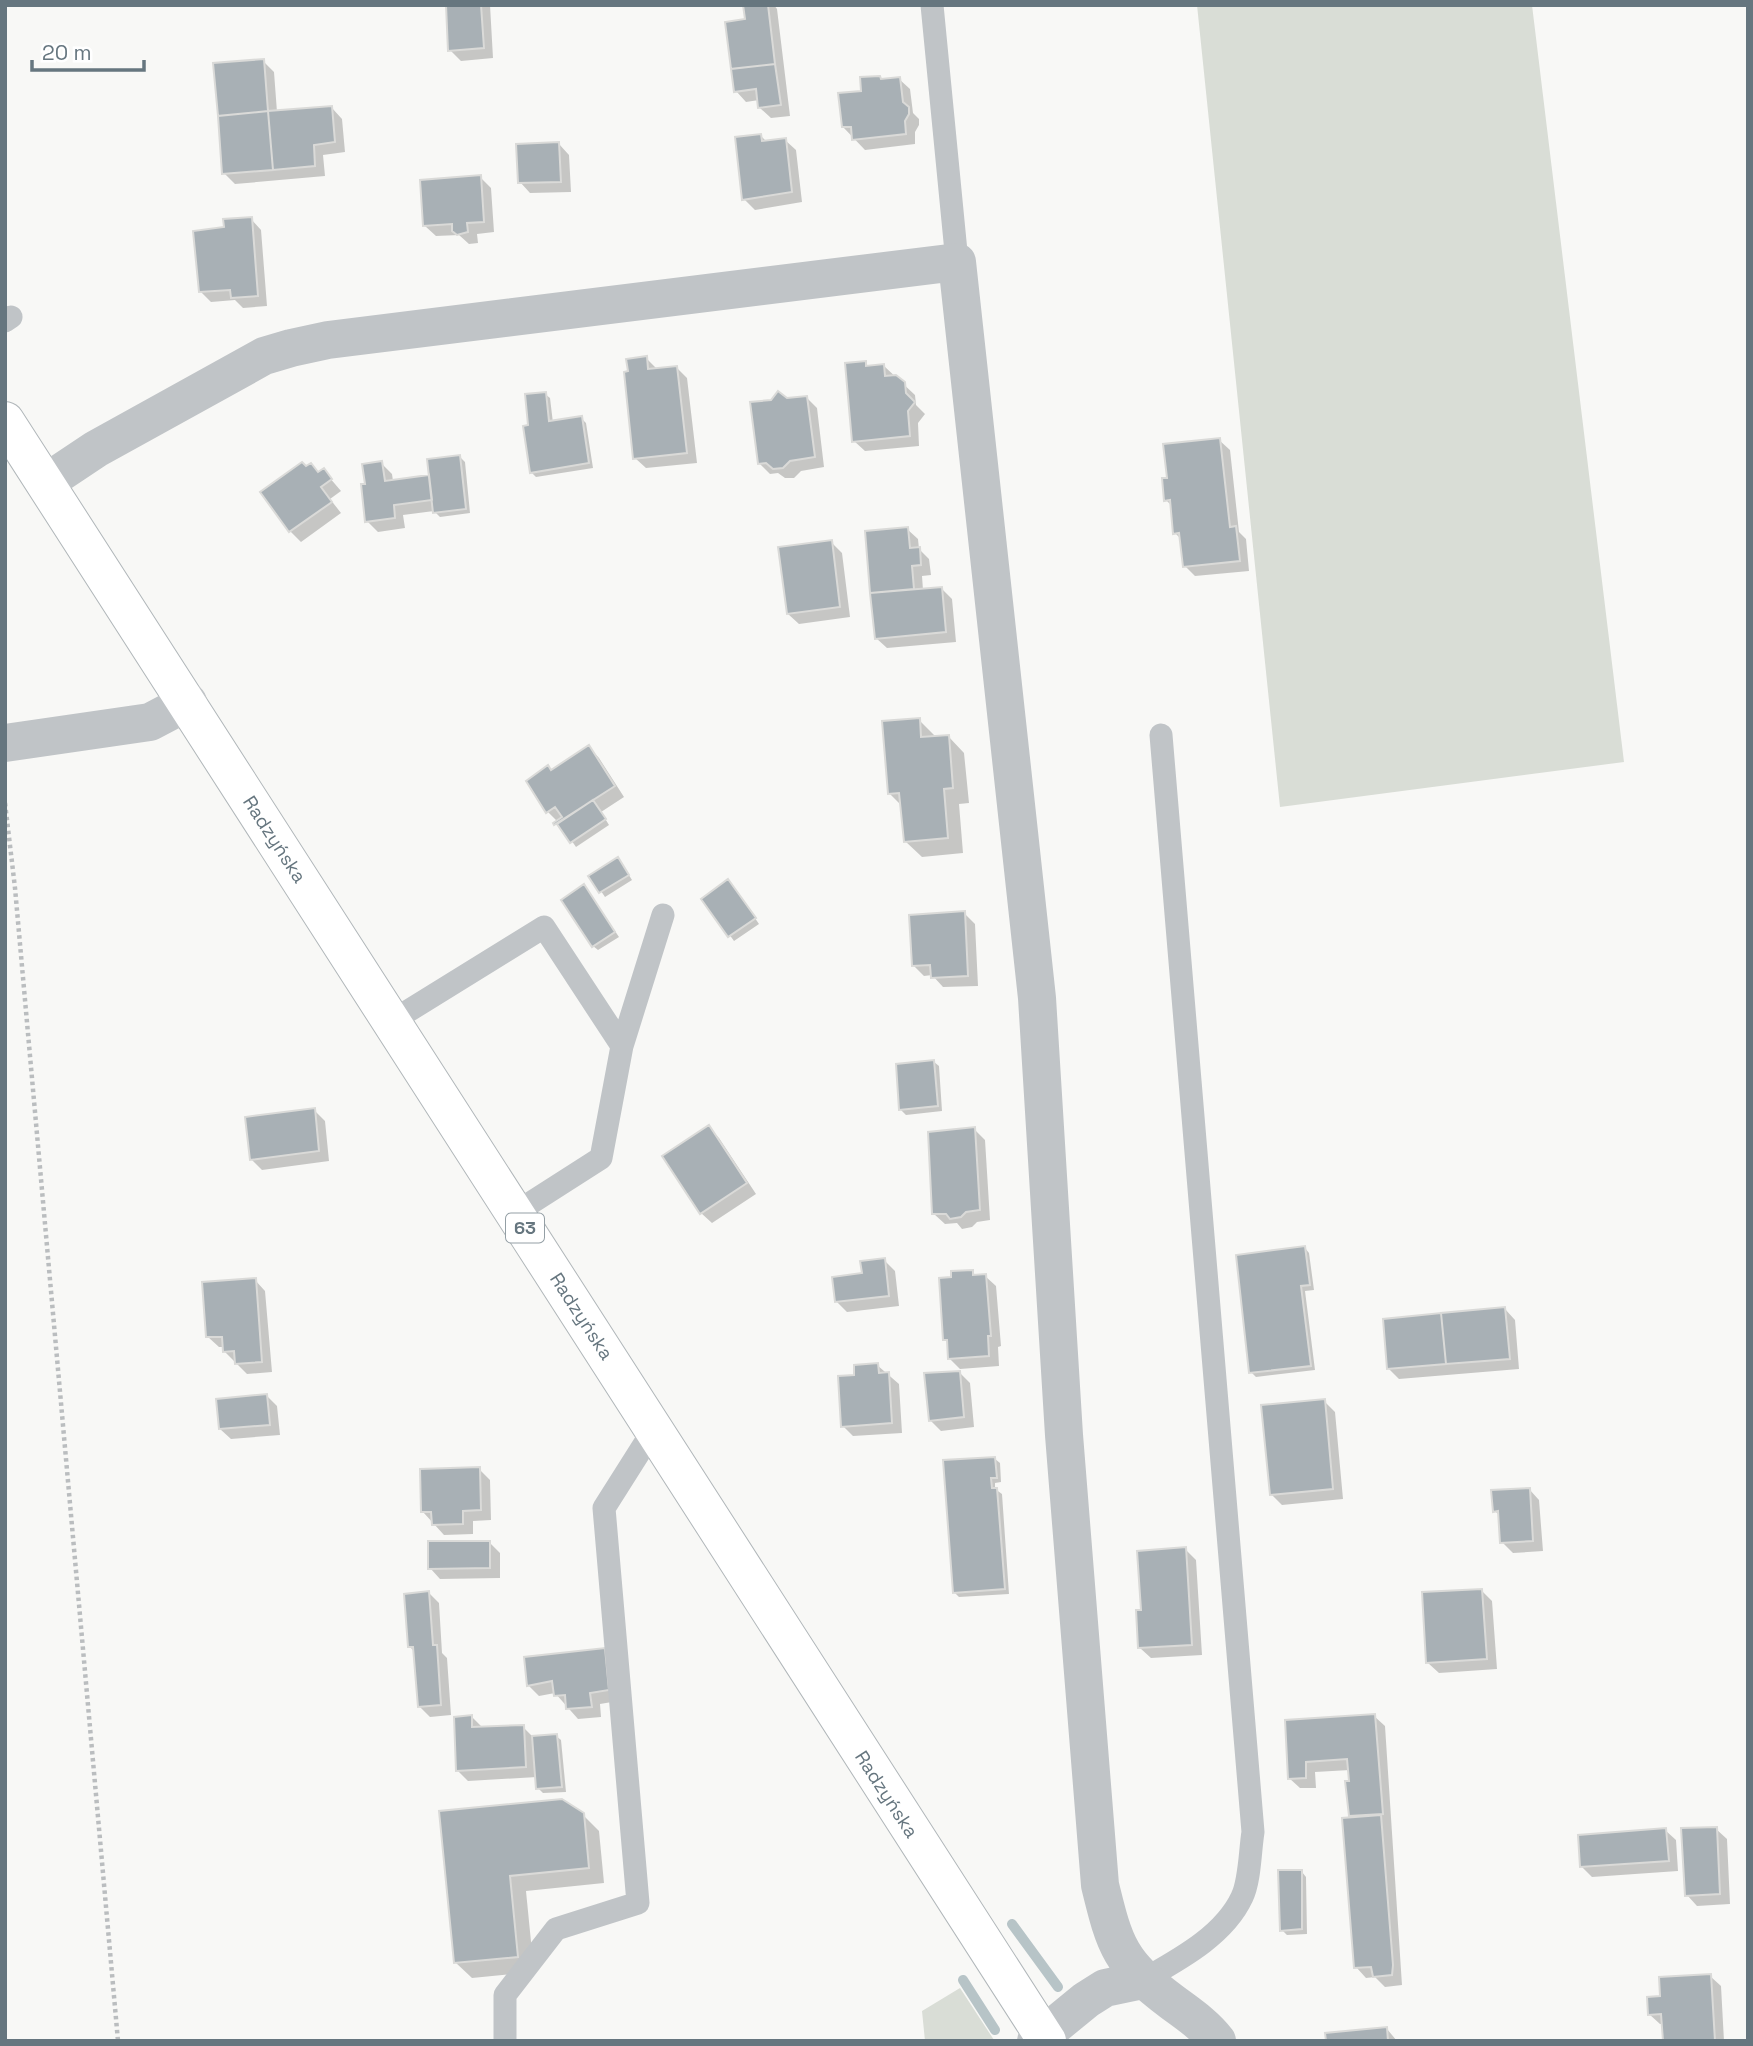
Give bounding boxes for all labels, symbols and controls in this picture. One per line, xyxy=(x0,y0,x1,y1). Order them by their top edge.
scale bar xyxy=(32,28,144,72)
text: 20 m xyxy=(42,39,92,66)
street label: Radzyńska xyxy=(237,791,312,888)
road number: 63 xyxy=(506,1213,544,1242)
street label: Radzyńska xyxy=(544,1268,619,1365)
street label: Radzyńska xyxy=(849,1746,924,1843)

